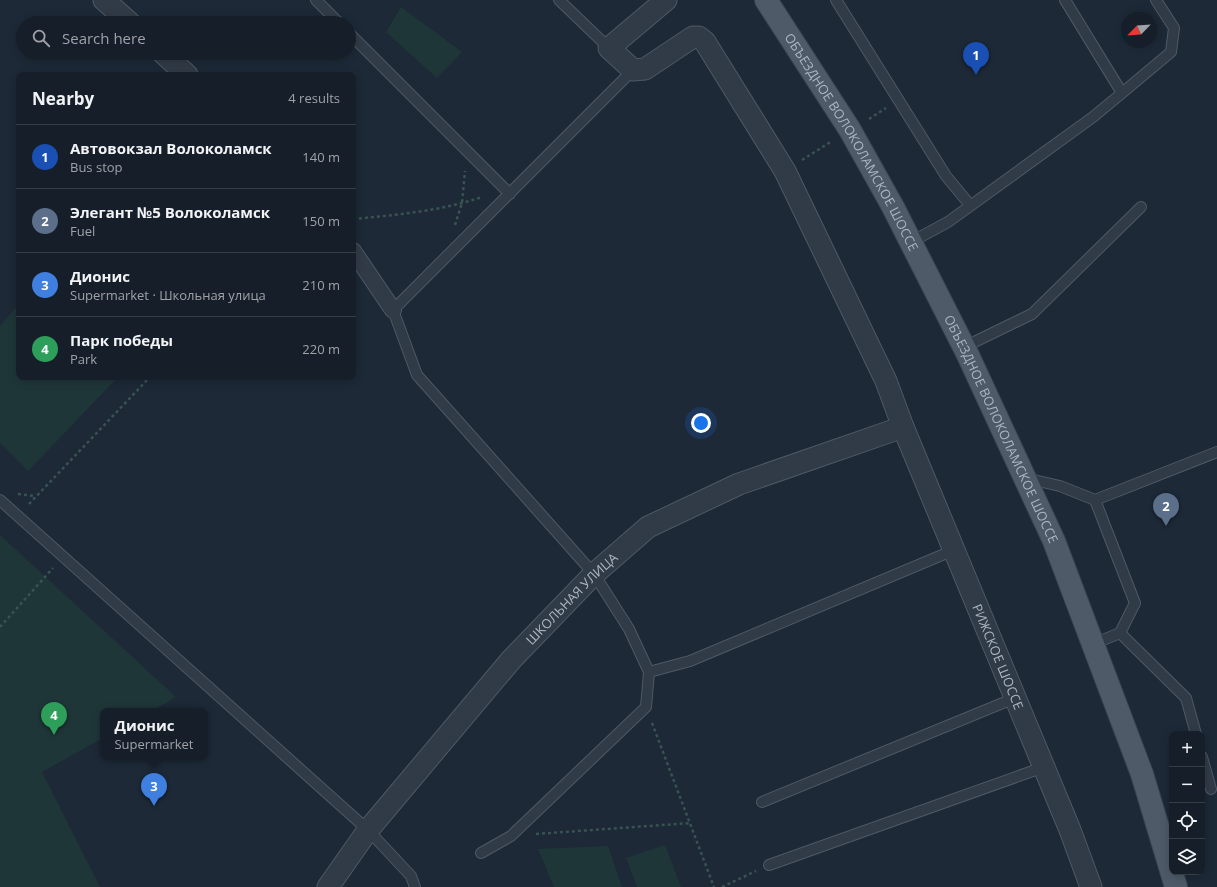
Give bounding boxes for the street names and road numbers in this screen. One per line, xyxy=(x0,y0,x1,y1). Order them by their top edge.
street label: ОБЪЕЗДНОЕ ВОЛОКОЛАМСКОЕ ШОССЕ xyxy=(781,30,923,254)
street label: ОБЪЕЗДНОЕ ВОЛОКОЛАМСКОЕ ШОССЕ xyxy=(940,312,1063,546)
street label: ШКОЛЬНАЯ УЛИЦА xyxy=(522,548,622,649)
street label: РИЖСКОЕ ШОССЕ xyxy=(968,601,1028,712)

